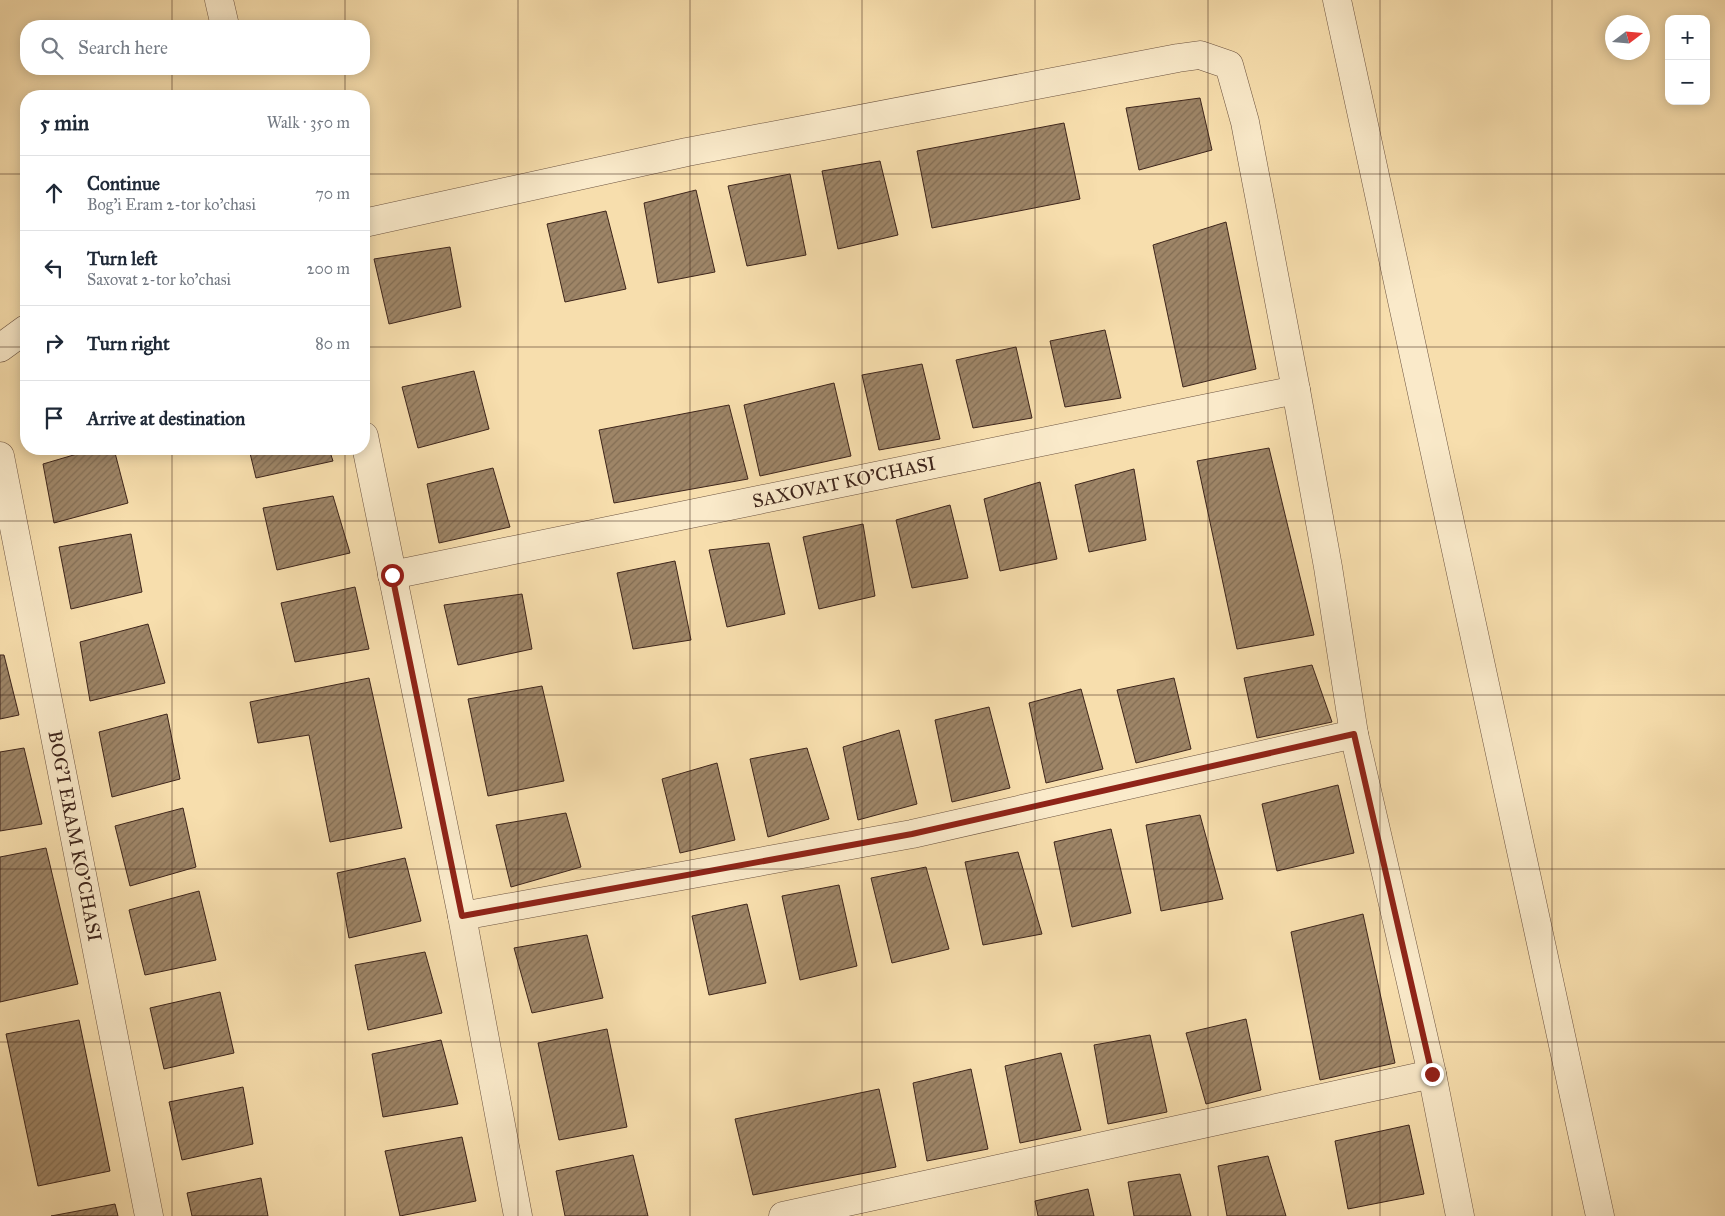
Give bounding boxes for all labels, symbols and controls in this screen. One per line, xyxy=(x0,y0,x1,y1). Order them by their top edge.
north arrow xyxy=(1605,15,1650,60)
map controls xyxy=(1665,15,1710,105)
button: + xyxy=(1665,15,1710,60)
search box xyxy=(20,20,370,75)
icon: search xyxy=(38,34,66,62)
text: Search here xyxy=(78,36,168,59)
button: − xyxy=(1665,60,1710,105)
text: 5 min xyxy=(40,110,89,136)
text: Walk · 350 m xyxy=(267,113,350,132)
text: Continue xyxy=(87,172,160,195)
icon: ahead xyxy=(40,179,68,207)
text: 70 m xyxy=(315,184,350,203)
text: Bog'i Eram 2-tor ko'chasi xyxy=(87,195,256,214)
text: Turn left xyxy=(87,247,157,270)
icon: left xyxy=(40,254,68,282)
text: 200 m xyxy=(307,259,350,278)
text: Saxovat 2-tor ko'chasi xyxy=(87,270,231,289)
icon: right xyxy=(40,329,68,357)
text: Turn right xyxy=(87,332,170,355)
text: 80 m xyxy=(315,334,350,353)
icon: arrive xyxy=(40,404,68,432)
text: Arrive at destination xyxy=(87,407,245,430)
street label: SAXOVAT KO'CHASI xyxy=(750,451,938,513)
route start xyxy=(381,564,404,587)
street label: BOG'I ERAM KO'CHASI xyxy=(43,728,107,944)
route end xyxy=(1421,1063,1444,1086)

